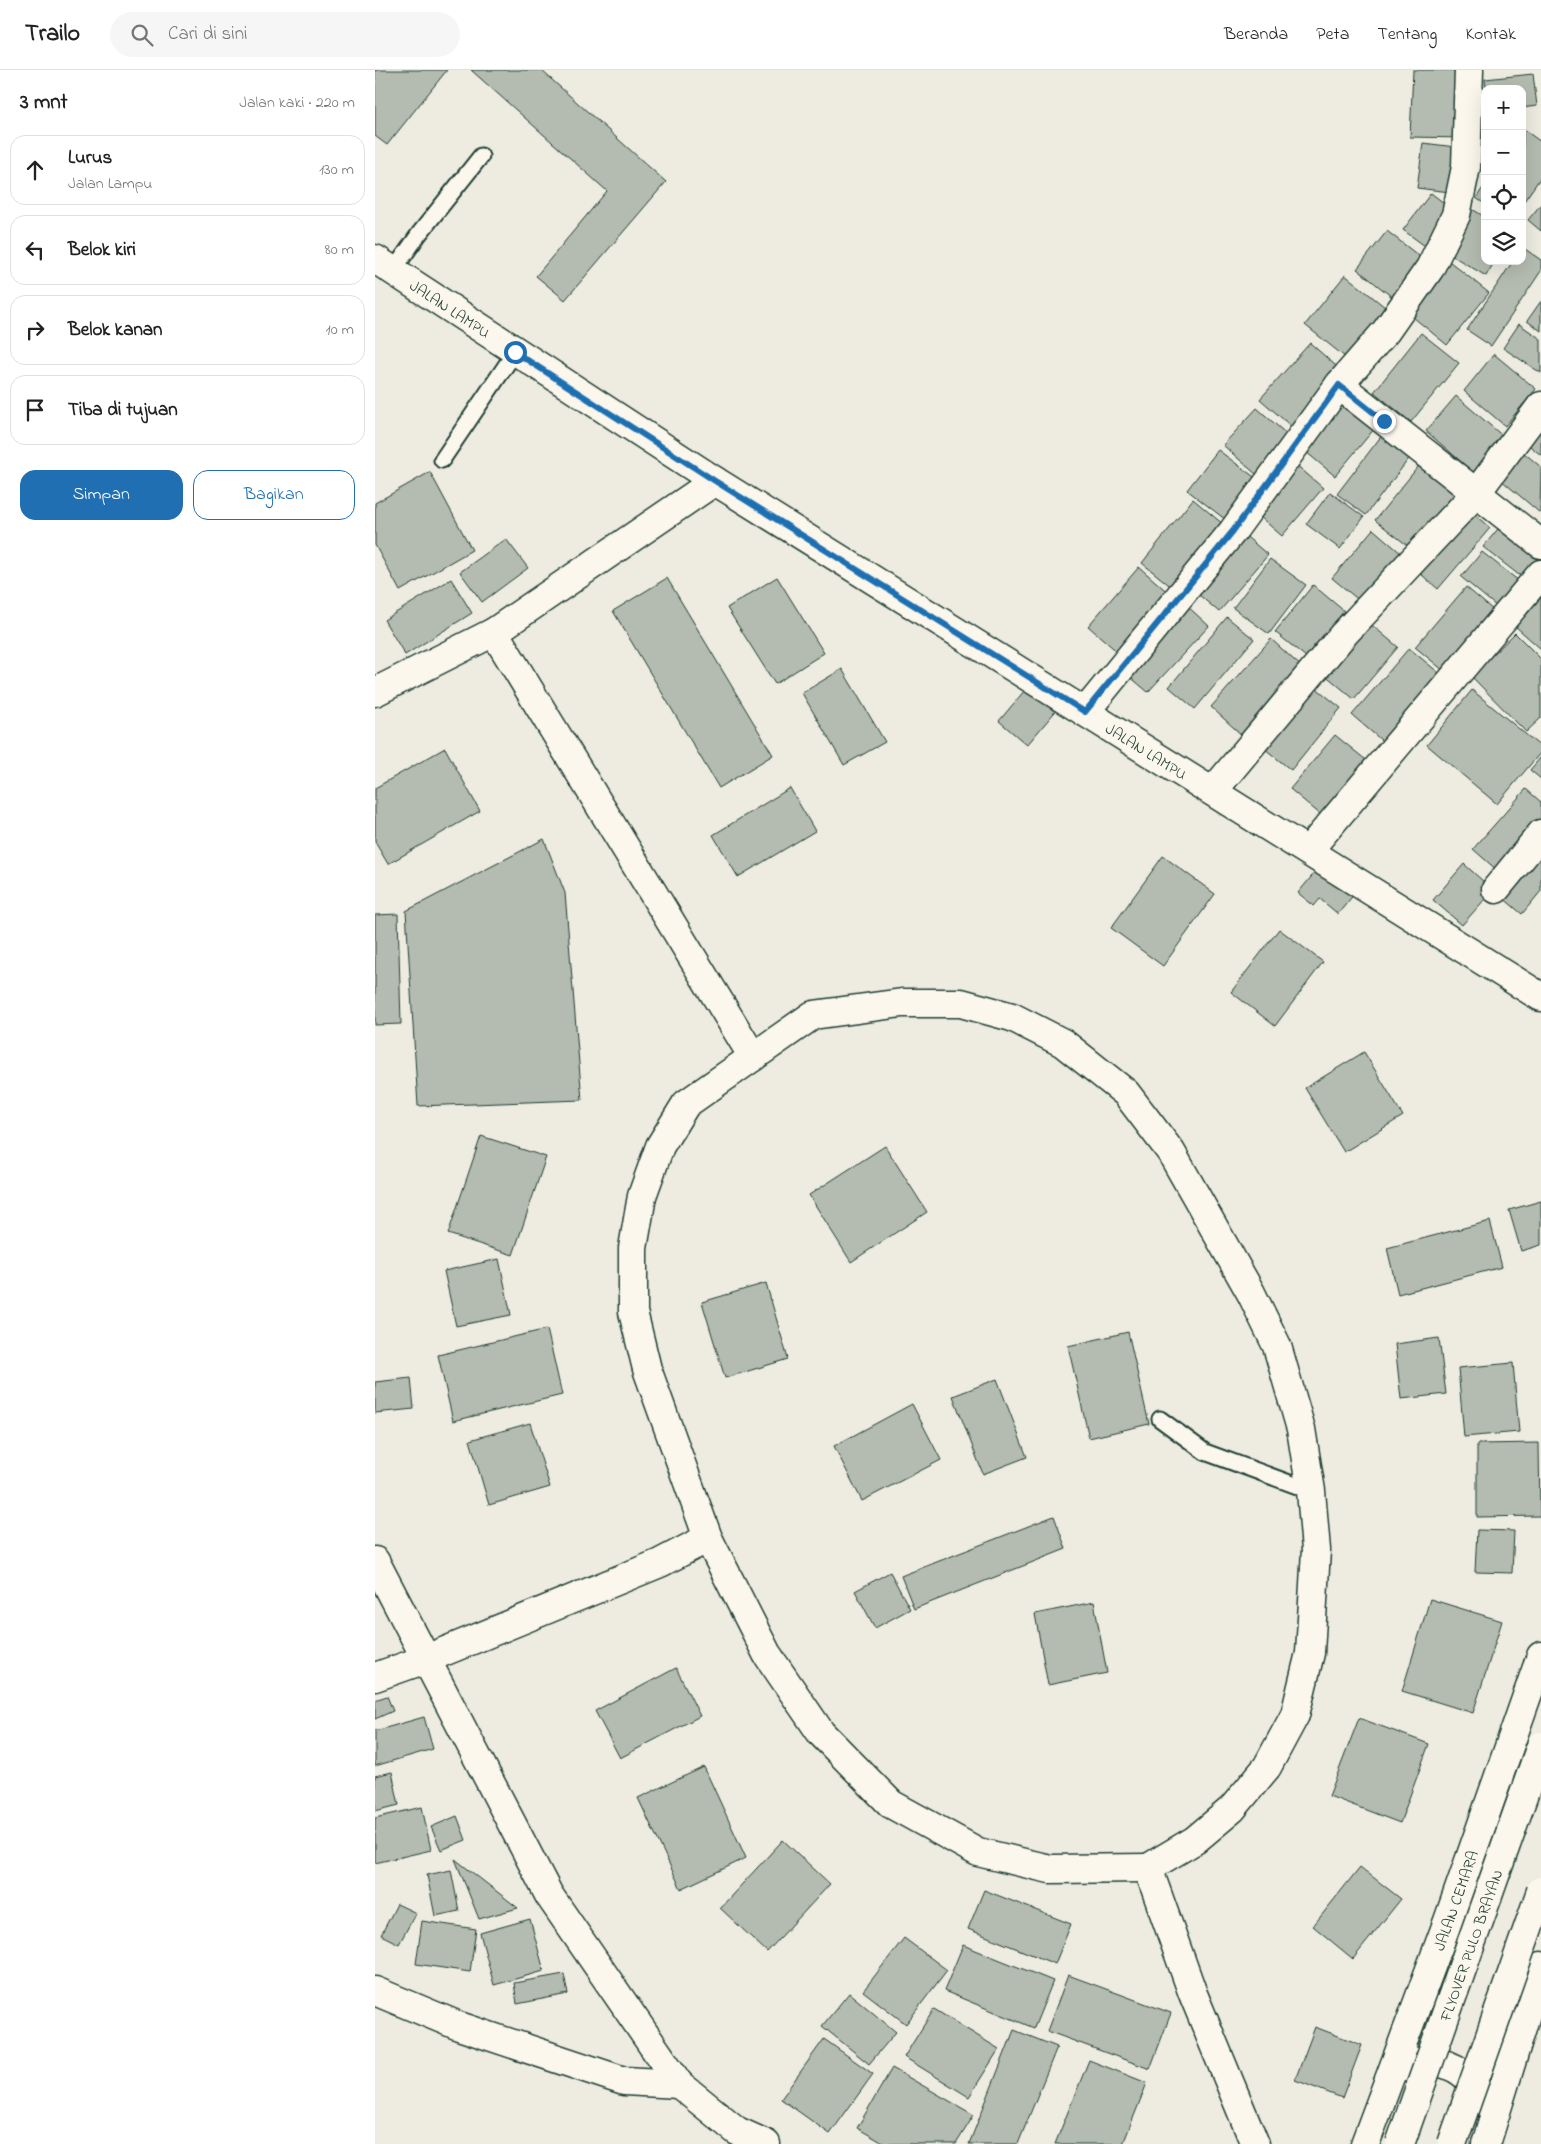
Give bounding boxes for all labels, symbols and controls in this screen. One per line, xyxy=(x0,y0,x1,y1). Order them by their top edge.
search box xyxy=(110,12,460,57)
text: Trailo xyxy=(25,17,80,52)
icon: search xyxy=(128,21,156,49)
text: Cari di sini xyxy=(168,21,247,48)
text: Beranda xyxy=(1224,22,1288,48)
text: Peta xyxy=(1316,22,1349,48)
text: Tentang xyxy=(1377,22,1437,48)
text: Kontak xyxy=(1465,22,1516,48)
map controls xyxy=(1481,85,1526,265)
button: + xyxy=(1481,85,1526,130)
text: 3 mnt xyxy=(20,88,68,118)
text: Jalan kaki · 220 m xyxy=(239,91,355,115)
button: − xyxy=(1481,130,1526,175)
text: Lurus xyxy=(68,145,112,172)
icon: ahead xyxy=(21,156,49,184)
text: 130 m xyxy=(319,158,354,182)
text: Jalan Lampu xyxy=(68,172,152,196)
button: locate xyxy=(1481,175,1526,220)
button: layers xyxy=(1481,220,1526,265)
icon: left xyxy=(21,236,49,264)
text: Belok kiri xyxy=(68,237,136,264)
text: 80 m xyxy=(325,238,354,262)
street label: JALAN LAMPU xyxy=(404,275,494,345)
icon: right xyxy=(21,316,49,344)
text: Belok kanan xyxy=(68,317,162,344)
text: 10 m xyxy=(326,318,354,342)
route start xyxy=(504,341,527,364)
icon: arrive xyxy=(21,396,49,424)
text: Tiba di tujuan xyxy=(68,397,178,424)
route end xyxy=(1373,410,1396,433)
button: Simpan xyxy=(20,470,183,520)
button: Bagikan xyxy=(193,470,355,520)
street label: JALAN LAMPU xyxy=(1100,718,1191,787)
street label: JALAN CEMARA xyxy=(1428,1847,1486,1954)
street label: FLYOVER PULO BRAYAN xyxy=(1434,1867,1510,2026)

